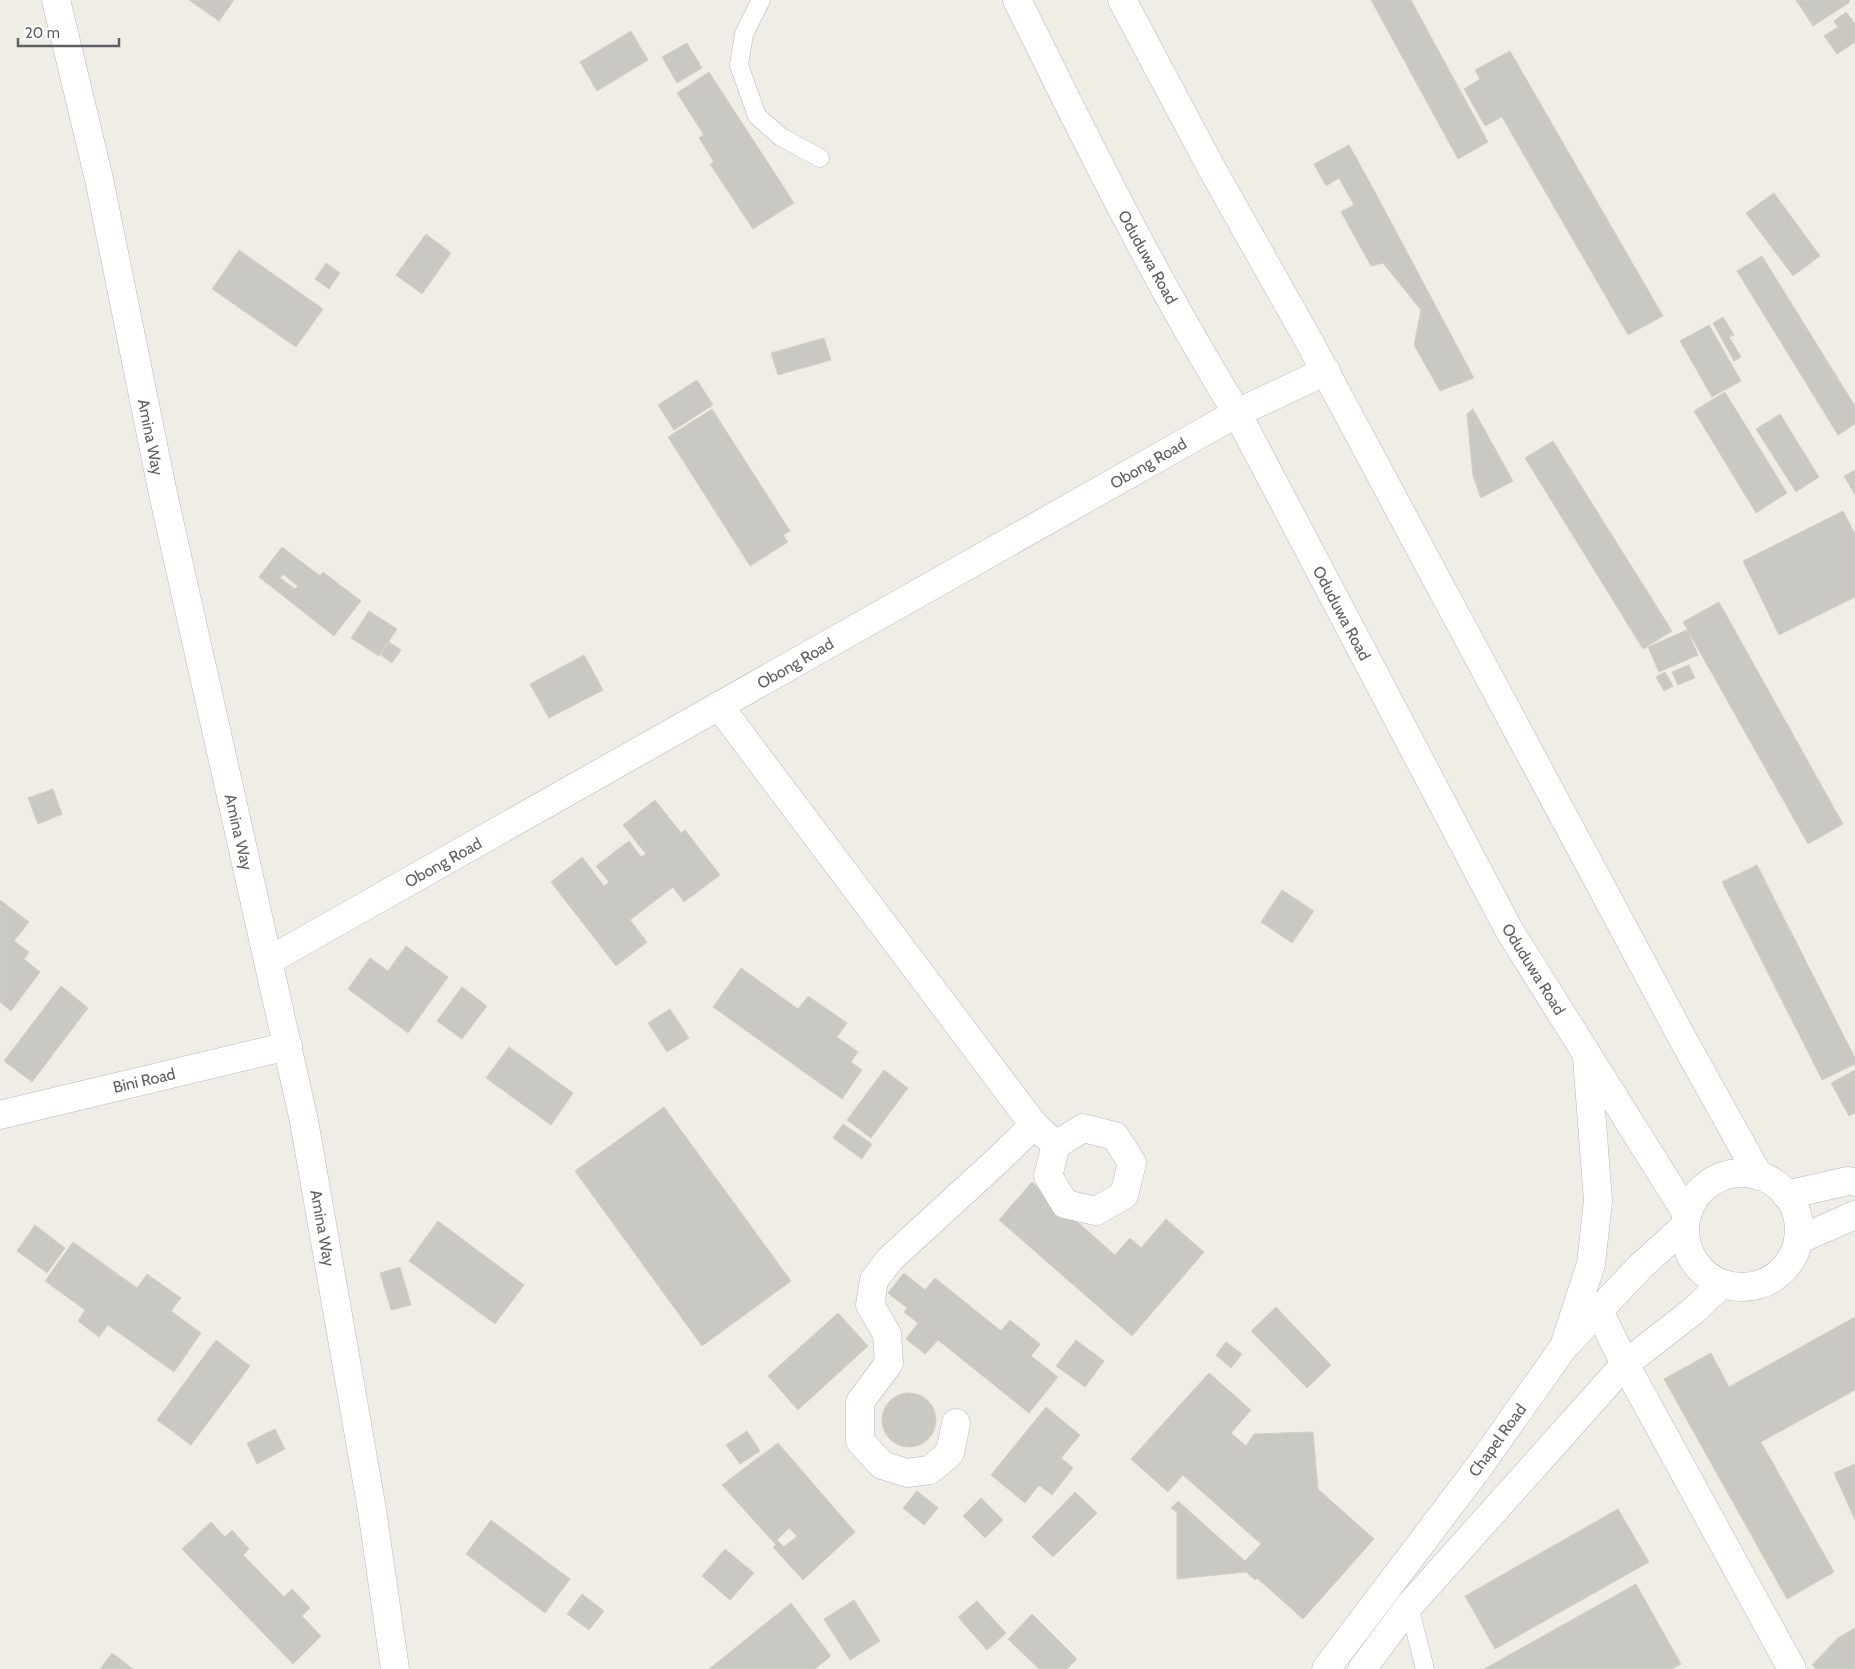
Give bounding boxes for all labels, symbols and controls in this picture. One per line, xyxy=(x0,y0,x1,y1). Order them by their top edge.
scale bar xyxy=(18,15,119,47)
text: 20 m xyxy=(25,24,60,42)
street label: Oduduwa Road xyxy=(1114,207,1181,307)
street label: Amina Way xyxy=(134,397,167,477)
street label: Obong Road xyxy=(1107,434,1190,493)
street label: Oduduwa Road xyxy=(1309,563,1374,664)
street label: Obong Road xyxy=(754,634,837,693)
street label: Amina Way xyxy=(221,792,256,872)
street label: Obong Road xyxy=(401,833,485,891)
street label: Oduduwa Road xyxy=(1498,920,1569,1019)
street label: Bini Road xyxy=(111,1064,177,1097)
street label: Amina Way xyxy=(306,1188,339,1268)
street label: Chapel Road xyxy=(1465,1400,1530,1480)

